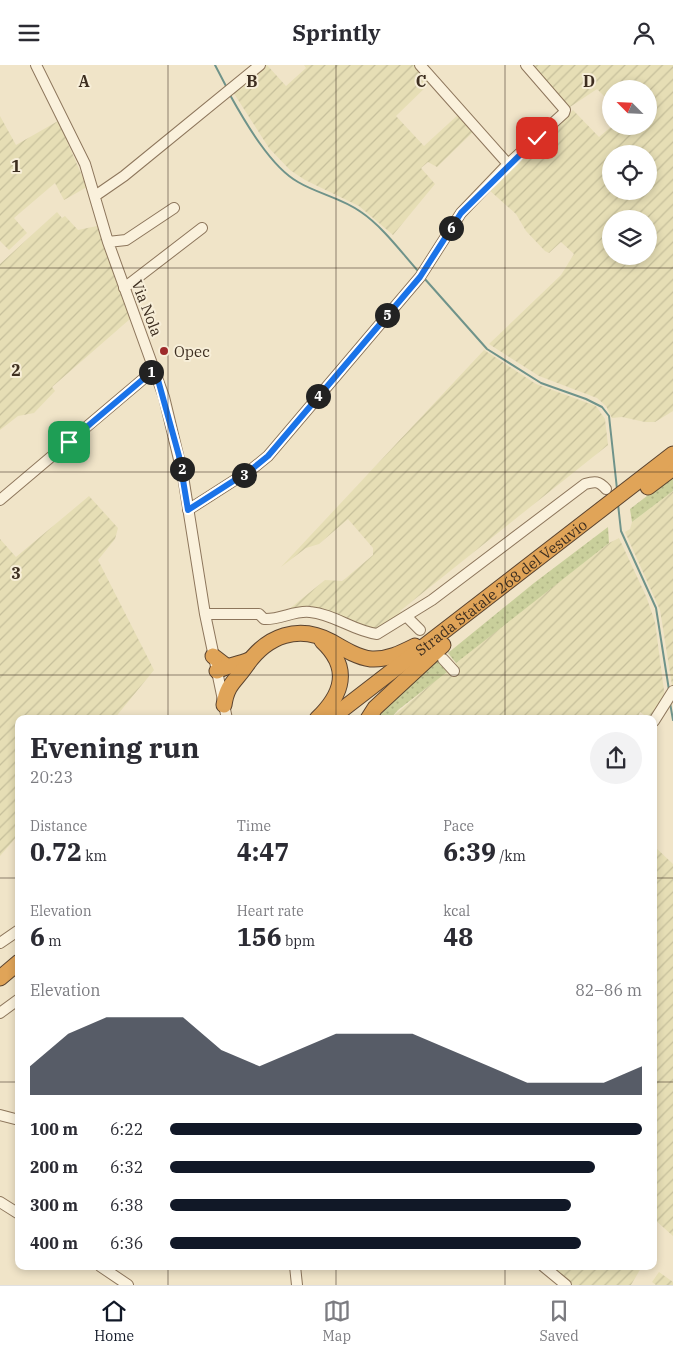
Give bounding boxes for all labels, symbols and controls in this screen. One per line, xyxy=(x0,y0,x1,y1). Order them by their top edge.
text: Sprintly xyxy=(292,18,381,47)
icon: menu xyxy=(15,19,43,47)
icon: person xyxy=(630,19,658,47)
text: A xyxy=(78,71,90,91)
text: B xyxy=(246,71,258,91)
text: C xyxy=(416,71,426,91)
text: D xyxy=(583,71,595,91)
north arrow xyxy=(602,80,658,135)
map controls xyxy=(602,80,657,265)
pin xyxy=(516,117,558,159)
icon: check xyxy=(523,124,551,152)
button: locate xyxy=(602,145,657,200)
text: 1 xyxy=(11,156,21,176)
button: layers xyxy=(602,210,657,265)
pin: 6 xyxy=(438,215,464,241)
text: 6 xyxy=(447,219,456,237)
street label: Via Nola xyxy=(128,277,166,339)
pin: 5 xyxy=(374,303,400,327)
text: 5 xyxy=(383,306,392,324)
place label: Opec xyxy=(174,342,210,361)
marker: Opec xyxy=(158,345,170,357)
pin: 1 xyxy=(138,359,164,385)
text: 2 xyxy=(11,360,21,380)
text: 1 xyxy=(147,363,156,381)
pin: 4 xyxy=(306,383,330,409)
text: 4 xyxy=(314,387,323,405)
pin xyxy=(48,421,90,463)
icon: arrive xyxy=(55,428,83,456)
pin: 2 xyxy=(170,457,194,481)
text: 2 xyxy=(178,460,187,478)
pin: 3 xyxy=(232,463,256,487)
text: 3 xyxy=(240,466,249,484)
street label: Strada Statale 268 del Vesuvio xyxy=(411,515,591,659)
text: 3 xyxy=(11,563,21,583)
text: Evening run xyxy=(30,729,199,766)
button: share xyxy=(590,732,642,784)
text: 20:23 xyxy=(30,767,73,787)
text: Distance xyxy=(30,817,87,835)
text: Time xyxy=(237,817,271,835)
text: Pace xyxy=(443,817,474,835)
text: 0.72 xyxy=(30,835,82,868)
text: 4:47 xyxy=(237,835,289,868)
text: 6:39 xyxy=(443,835,496,868)
text: km xyxy=(82,847,107,865)
text: /km xyxy=(496,847,526,865)
text: Elevation xyxy=(30,902,92,920)
text: Heart rate xyxy=(237,902,304,920)
text: kcal xyxy=(443,902,470,920)
text: 6 xyxy=(30,920,45,953)
text: 156 xyxy=(237,920,282,953)
text: 48 xyxy=(443,920,473,953)
text: m xyxy=(45,932,62,950)
text: bpm xyxy=(282,932,315,950)
text: Elevation xyxy=(30,980,100,1000)
text: 82–86 m xyxy=(575,980,642,1000)
text: 100 m xyxy=(30,1119,78,1139)
text: 6:22 xyxy=(110,1119,143,1139)
text: 200 m xyxy=(30,1157,78,1177)
text: 6:32 xyxy=(110,1157,143,1177)
text: 300 m xyxy=(30,1195,78,1215)
text: 6:38 xyxy=(110,1195,143,1215)
text: 400 m xyxy=(30,1233,78,1253)
text: 6:36 xyxy=(110,1233,143,1253)
tab: Home xyxy=(94,1297,134,1345)
tab: Map xyxy=(323,1297,351,1345)
tab: Saved xyxy=(540,1297,579,1345)

